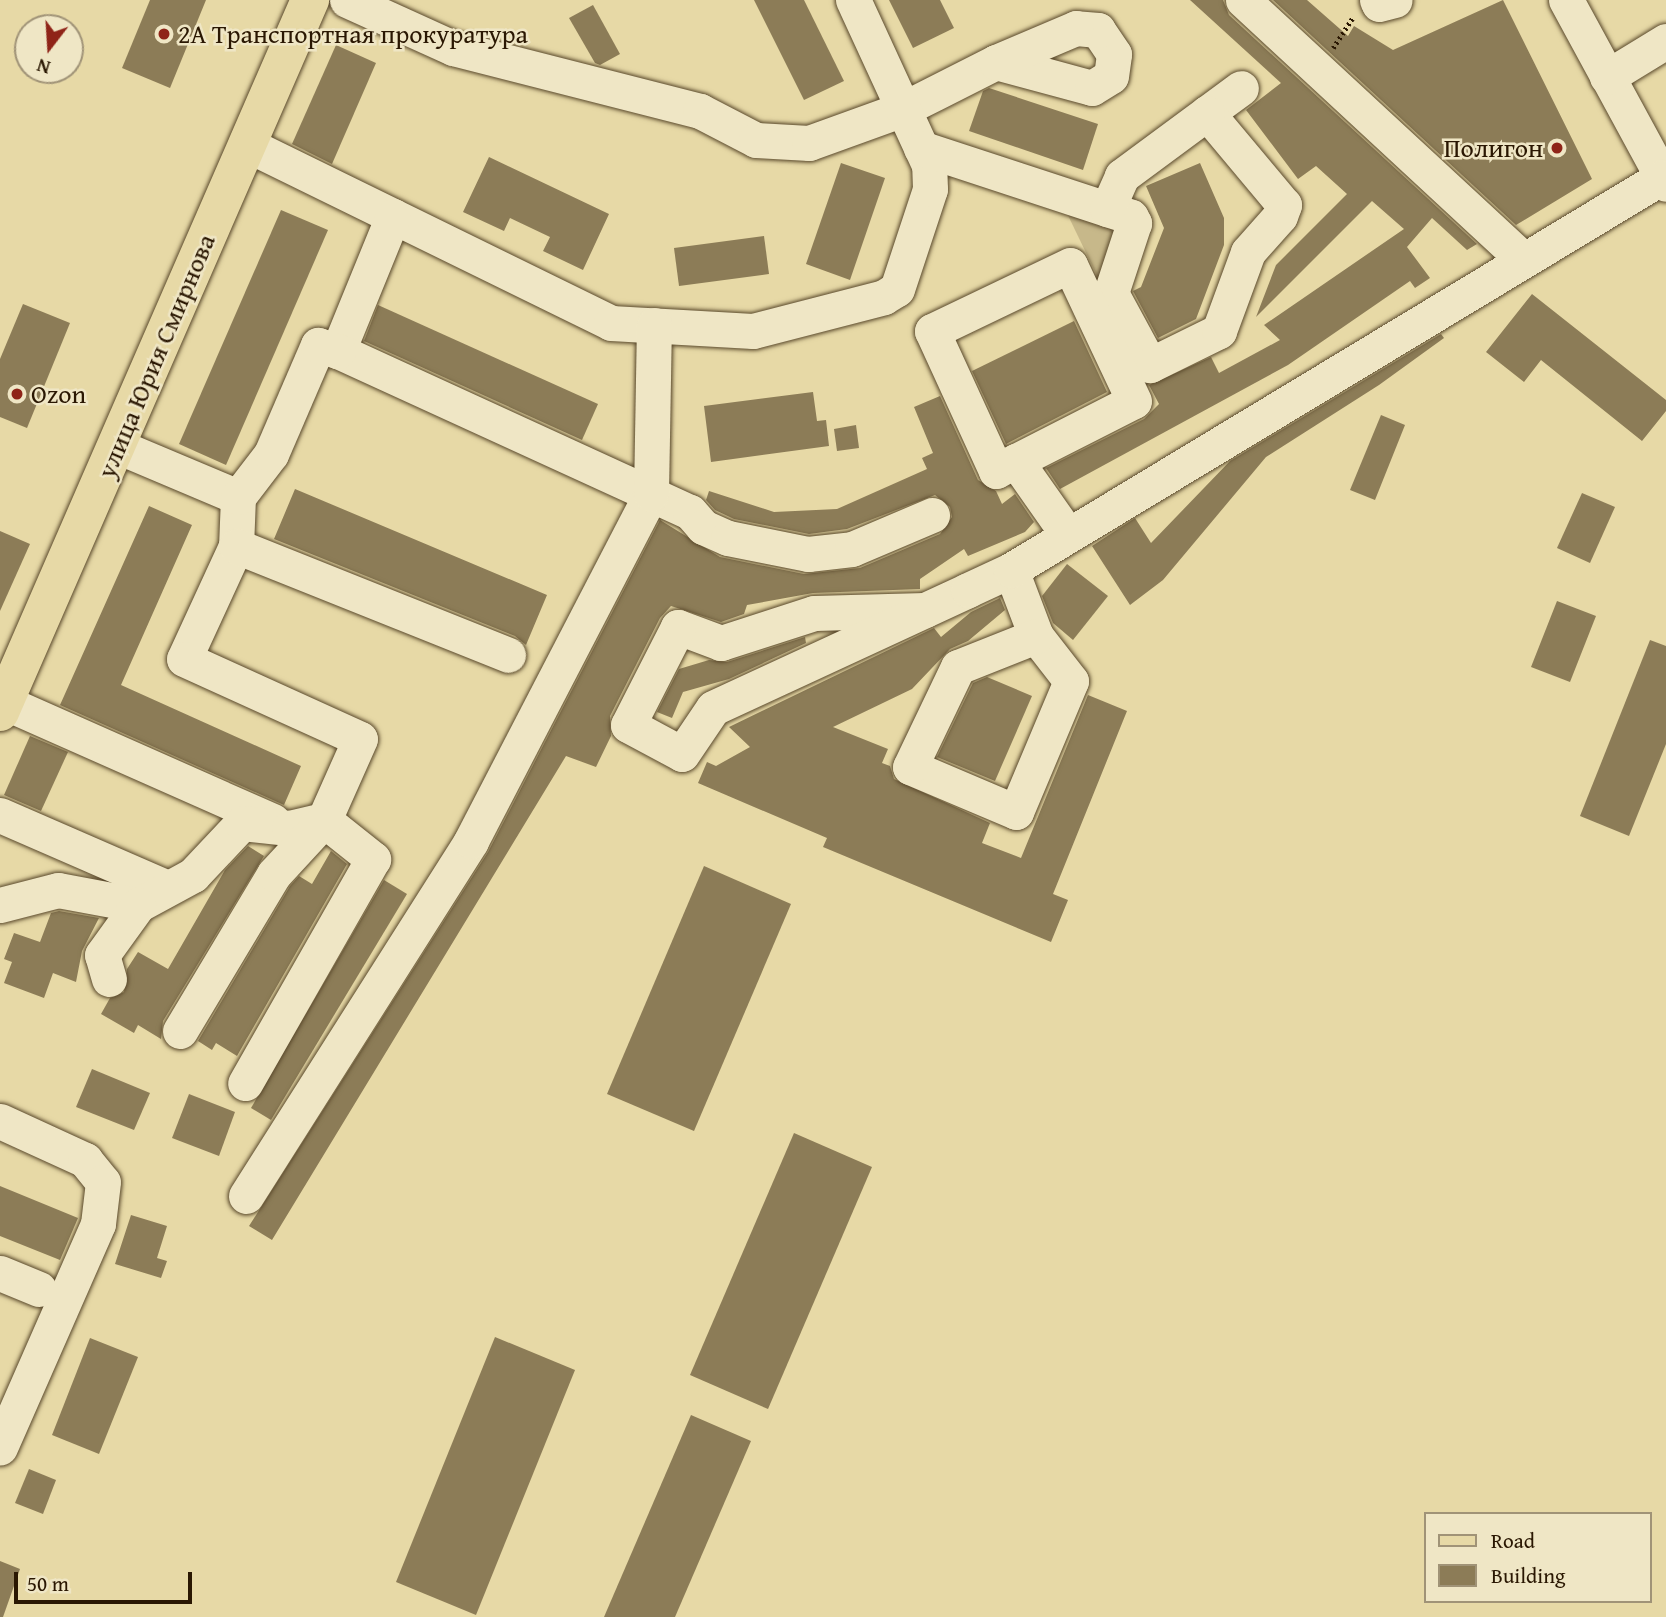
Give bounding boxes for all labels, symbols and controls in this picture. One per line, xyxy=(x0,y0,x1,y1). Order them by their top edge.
north arrow xyxy=(14,14,84,84)
place label: 2А Транспортная прокуратура xyxy=(178,18,528,50)
marker: 2А Транспортная прокуратура xyxy=(156,26,172,42)
text: N xyxy=(33,52,54,82)
place label: Полигон xyxy=(1444,132,1543,164)
marker: Полигон xyxy=(1549,140,1565,156)
street label: улица Юрия Смирнова xyxy=(90,229,222,483)
place label: Ozon xyxy=(31,378,86,410)
marker: Ozon xyxy=(9,386,25,402)
legend xyxy=(1424,1512,1652,1603)
text: Road xyxy=(1491,1525,1535,1556)
scale bar xyxy=(18,1558,196,1602)
text: Building xyxy=(1491,1560,1565,1591)
text: 50 m xyxy=(27,1568,69,1599)

